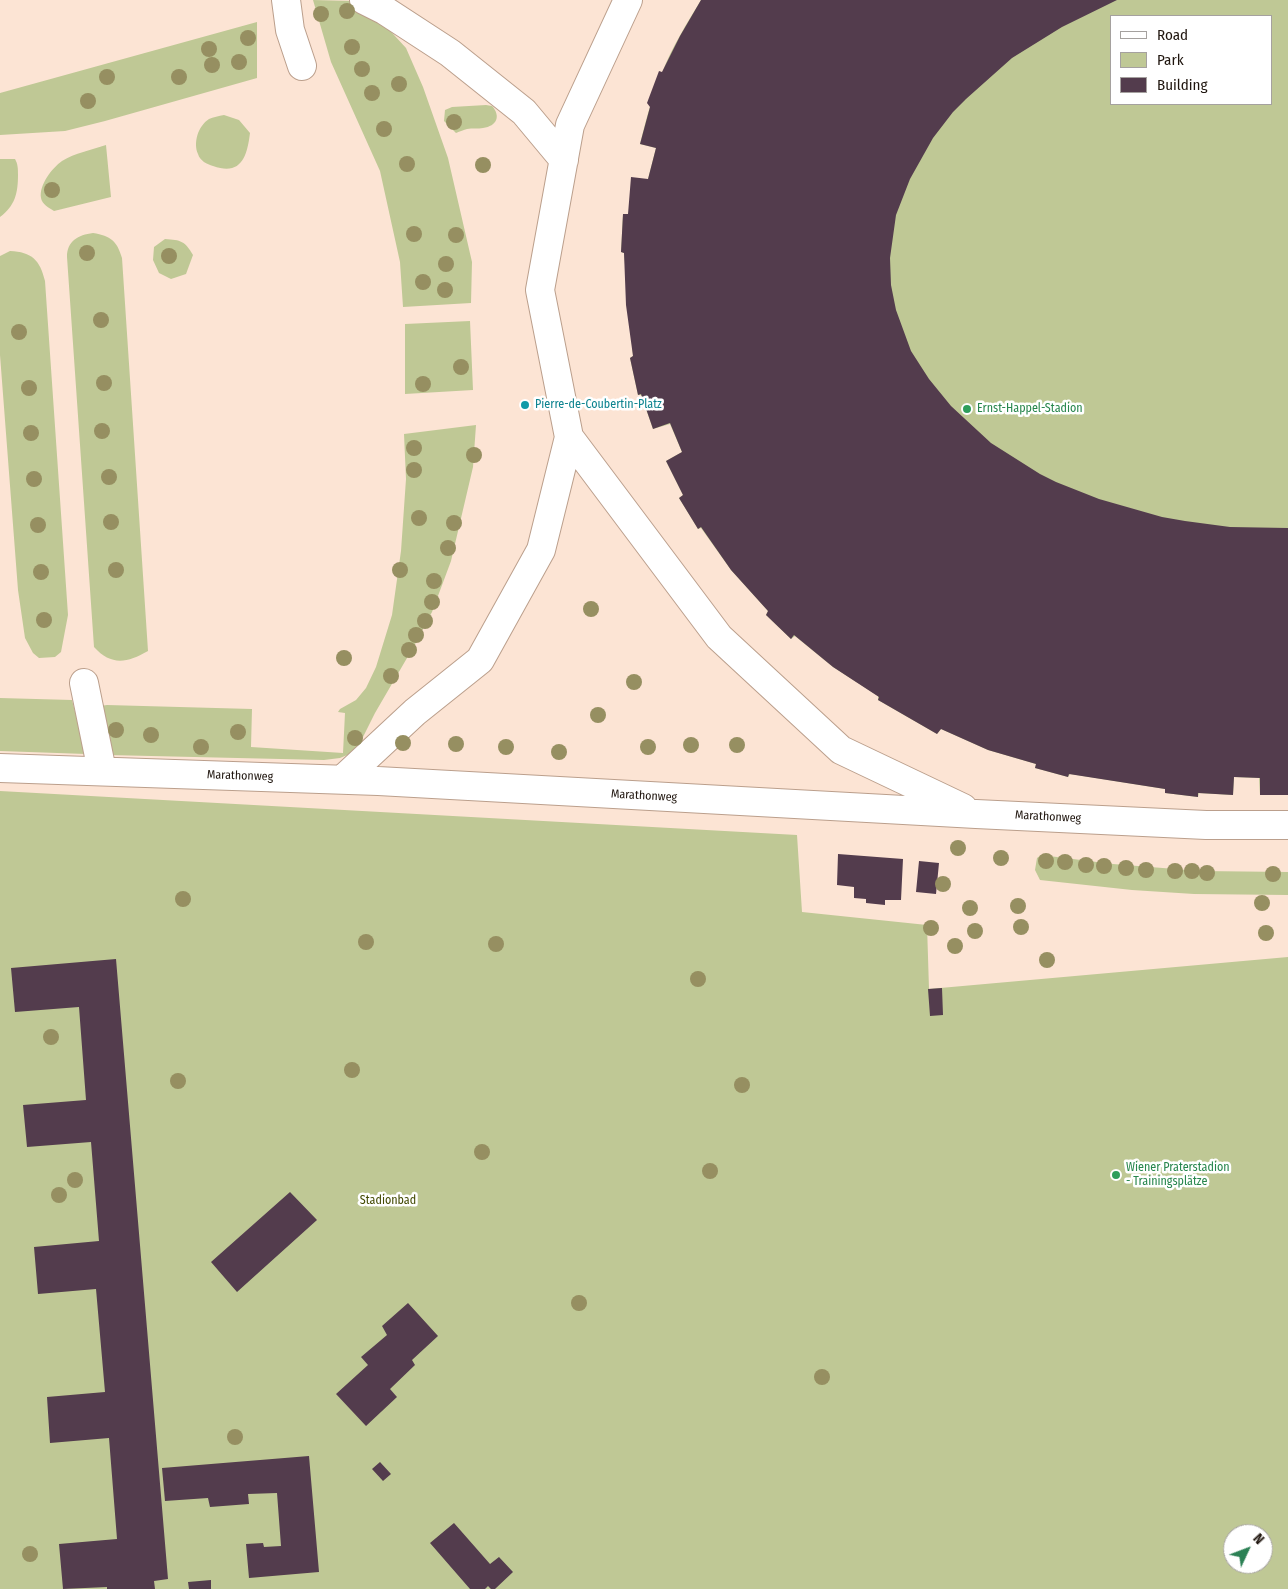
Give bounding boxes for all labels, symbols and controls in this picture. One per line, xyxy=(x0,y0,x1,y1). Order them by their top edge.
legend xyxy=(1110,15,1273,105)
text: Road xyxy=(1157,26,1188,44)
text: Park xyxy=(1157,51,1184,69)
text: Building xyxy=(1157,76,1208,94)
place label: Pierre-de-Coubertin-Platz xyxy=(535,398,662,412)
marker: Pierre-de-Coubertin-Platz xyxy=(519,399,531,411)
place label: Ernst-Happel-Stadion xyxy=(977,402,1083,416)
marker: Ernst-Happel-Stadion xyxy=(961,403,973,415)
street label: Marathonweg xyxy=(207,768,273,784)
street label: Marathonweg xyxy=(610,787,678,805)
street label: Marathonweg xyxy=(1014,808,1082,826)
place label: Wiener Praterstadion - Trainingsplätze xyxy=(1126,1161,1230,1189)
marker: Wiener Praterstadion - Trainingsplätze xyxy=(1110,1169,1122,1181)
park label: Stadionbad xyxy=(360,1194,416,1208)
north arrow xyxy=(1223,1524,1273,1574)
text: N xyxy=(1250,1530,1268,1548)

